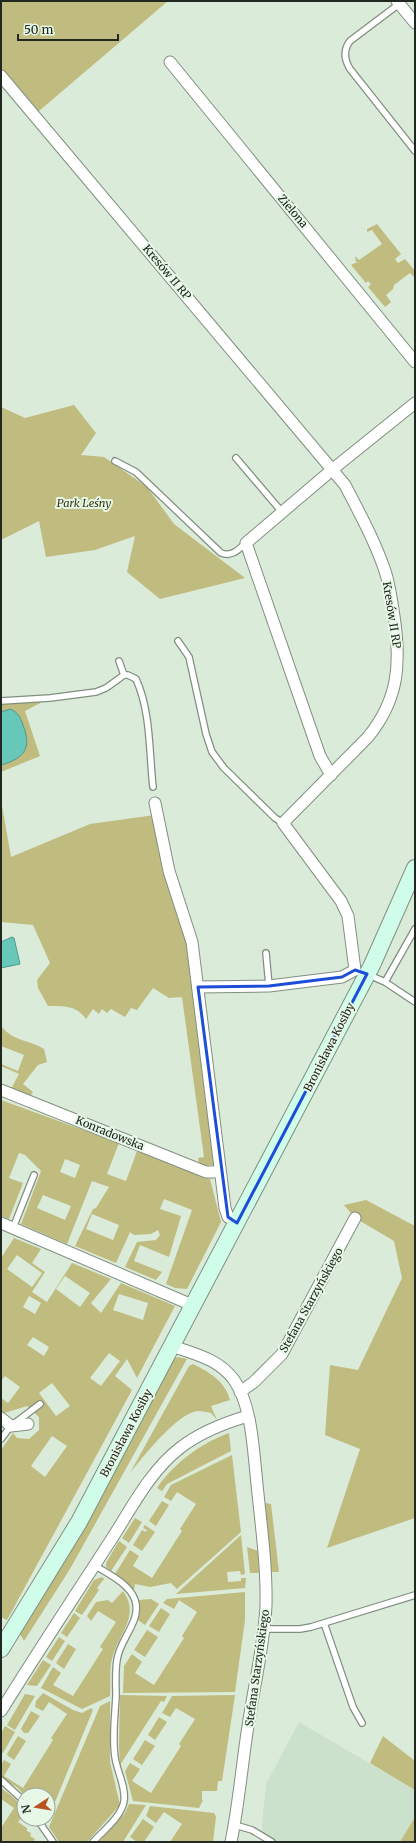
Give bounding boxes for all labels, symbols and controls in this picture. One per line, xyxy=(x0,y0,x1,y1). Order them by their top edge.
scale bar xyxy=(18,16,118,42)
text: 50 m xyxy=(24,22,53,37)
street label: Zielona xyxy=(275,191,311,231)
street label: Kresów II RP xyxy=(140,242,194,302)
park label: Park Leśny xyxy=(57,496,111,510)
street label: Kresów II RP xyxy=(380,581,404,649)
street label: Bronisława Kosiby xyxy=(301,1000,358,1094)
street label: Konradowska xyxy=(74,1113,146,1153)
street label: Stefana Starzyńskiego xyxy=(276,1244,346,1355)
street label: Bronisława Kosiby xyxy=(97,1386,155,1479)
street label: Stefana Starzyńskiego xyxy=(242,1608,272,1727)
north arrow xyxy=(16,1787,56,1827)
text: N xyxy=(18,1803,34,1815)

